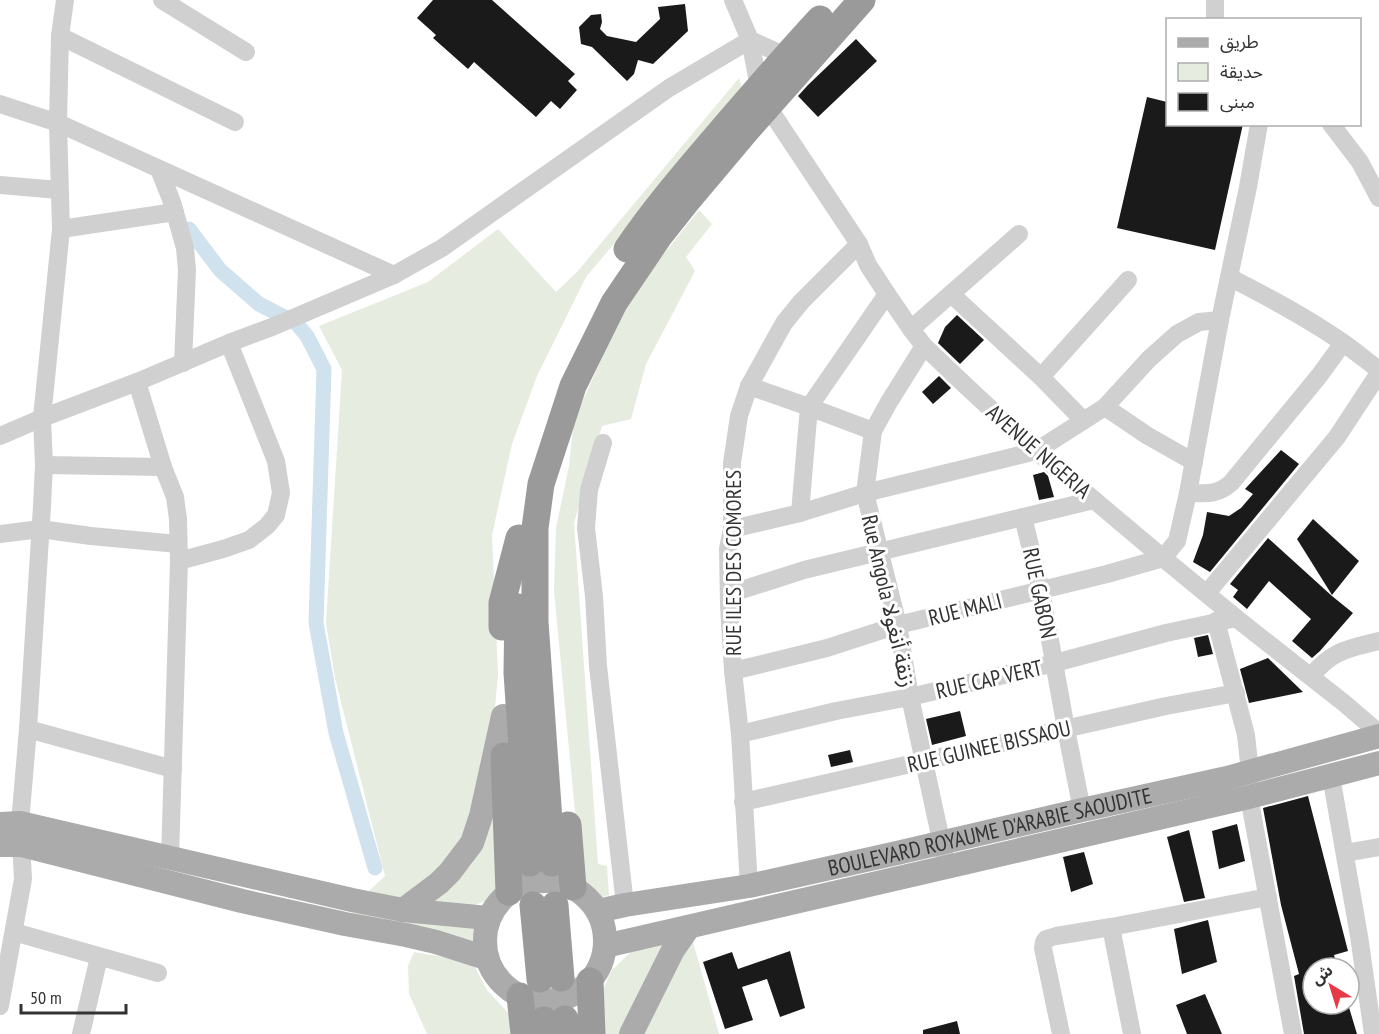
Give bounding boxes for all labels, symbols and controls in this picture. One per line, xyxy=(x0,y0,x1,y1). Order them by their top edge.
legend xyxy=(1166,18,1361,126)
text: طريق xyxy=(1220,30,1259,53)
text: حديقة xyxy=(1220,60,1263,83)
text: مبنى xyxy=(1220,90,1255,113)
street label: AVENUE NIGERIA xyxy=(981,398,1098,505)
street label: RUE ILES DES COMORES xyxy=(719,470,747,656)
street label: Rue Angola زنقة أنغولا xyxy=(856,512,922,690)
street label: RUE GABON xyxy=(1017,545,1063,641)
street label: RUE MALI xyxy=(925,586,1005,632)
street label: RUE CAP VERT xyxy=(933,653,1045,705)
street label: RUE GUINEE BISSAOU xyxy=(905,714,1073,778)
street label: BOULEVARD ROYAUME D'ARABIE SAOUDITE xyxy=(825,781,1154,882)
north arrow xyxy=(1301,956,1361,1016)
text: ش xyxy=(1307,960,1337,989)
scale bar xyxy=(21,977,126,1015)
text: 50 m xyxy=(30,986,62,1009)

